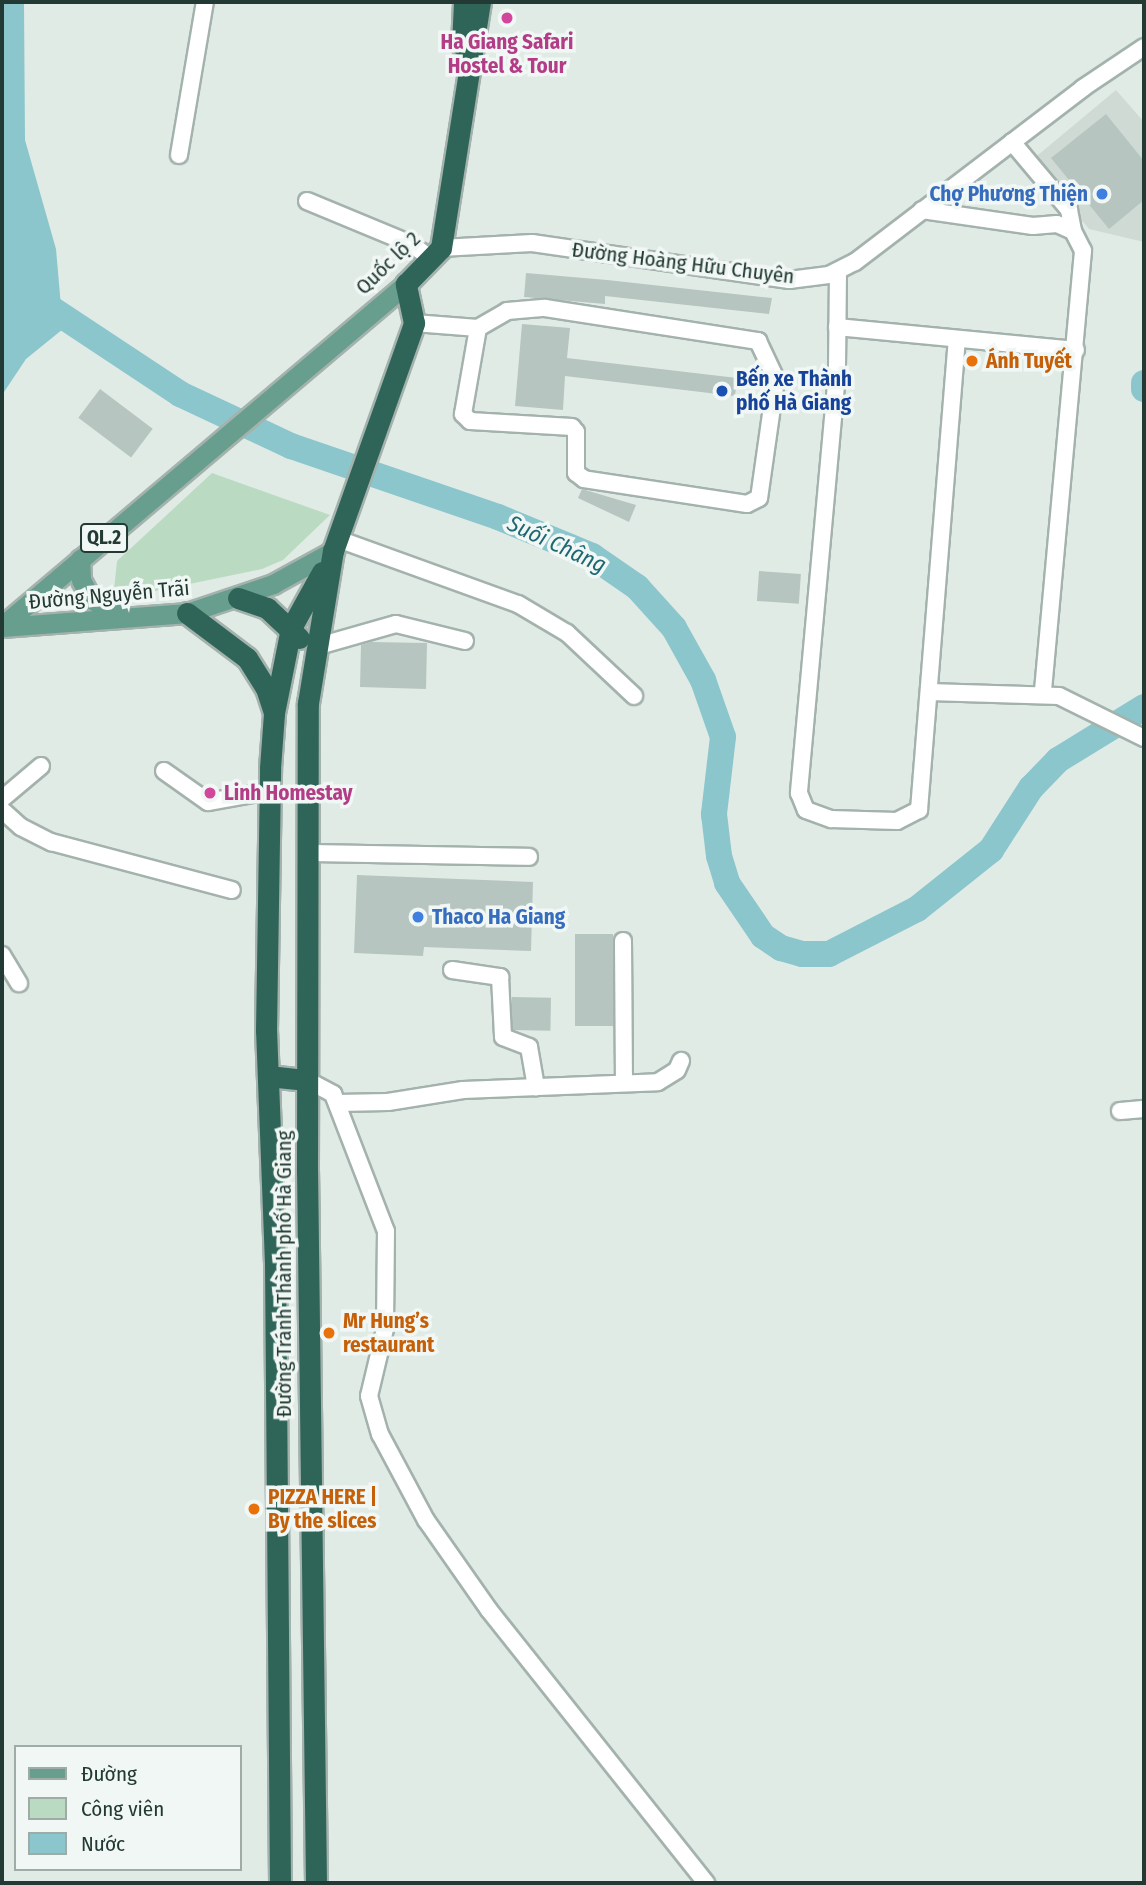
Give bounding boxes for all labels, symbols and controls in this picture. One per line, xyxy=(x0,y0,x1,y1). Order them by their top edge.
marker: Ha Giang Safari Hostel & Tour xyxy=(499,10,515,26)
place label: Ha Giang Safari Hostel & Tour xyxy=(441,29,573,79)
place label: Chợ Phương Thiện xyxy=(930,181,1088,207)
marker: Chợ Phương Thiện xyxy=(1094,186,1110,202)
street label: Quốc lộ 2 xyxy=(351,226,425,300)
street label: Đường Hoàng Hữu Chuyên xyxy=(570,237,796,289)
place label: Ánh Tuyết xyxy=(986,348,1072,374)
marker: Ánh Tuyết xyxy=(964,353,980,369)
place label: Bến xe Thành phố Hà Giang xyxy=(736,366,852,416)
marker: Bến xe Thành phố Hà Giang xyxy=(714,383,730,399)
water label: Suối Châng xyxy=(503,509,611,579)
road number: QL.2 xyxy=(80,523,128,554)
street label: Đường Nguyễn Trãi xyxy=(28,575,190,615)
place label: Linh Homestay xyxy=(224,780,353,806)
marker: Linh Homestay xyxy=(202,785,218,801)
place label: Thaco Ha Giang xyxy=(432,904,565,930)
marker: Thaco Ha Giang xyxy=(410,909,426,925)
street label: Đường Tránh Thành phố Hà Giang xyxy=(271,1131,297,1417)
place label: Mr Hung’s restaurant xyxy=(343,1308,434,1358)
marker: Mr Hung’s restaurant xyxy=(321,1325,337,1341)
place label: PIZZA HERE | By the slices xyxy=(268,1484,377,1534)
marker: PIZZA HERE | By the slices xyxy=(246,1501,262,1517)
legend xyxy=(14,1745,242,1871)
text: Đường xyxy=(81,1761,137,1787)
text: Công viên xyxy=(81,1796,164,1822)
text: Nước xyxy=(81,1831,125,1857)

